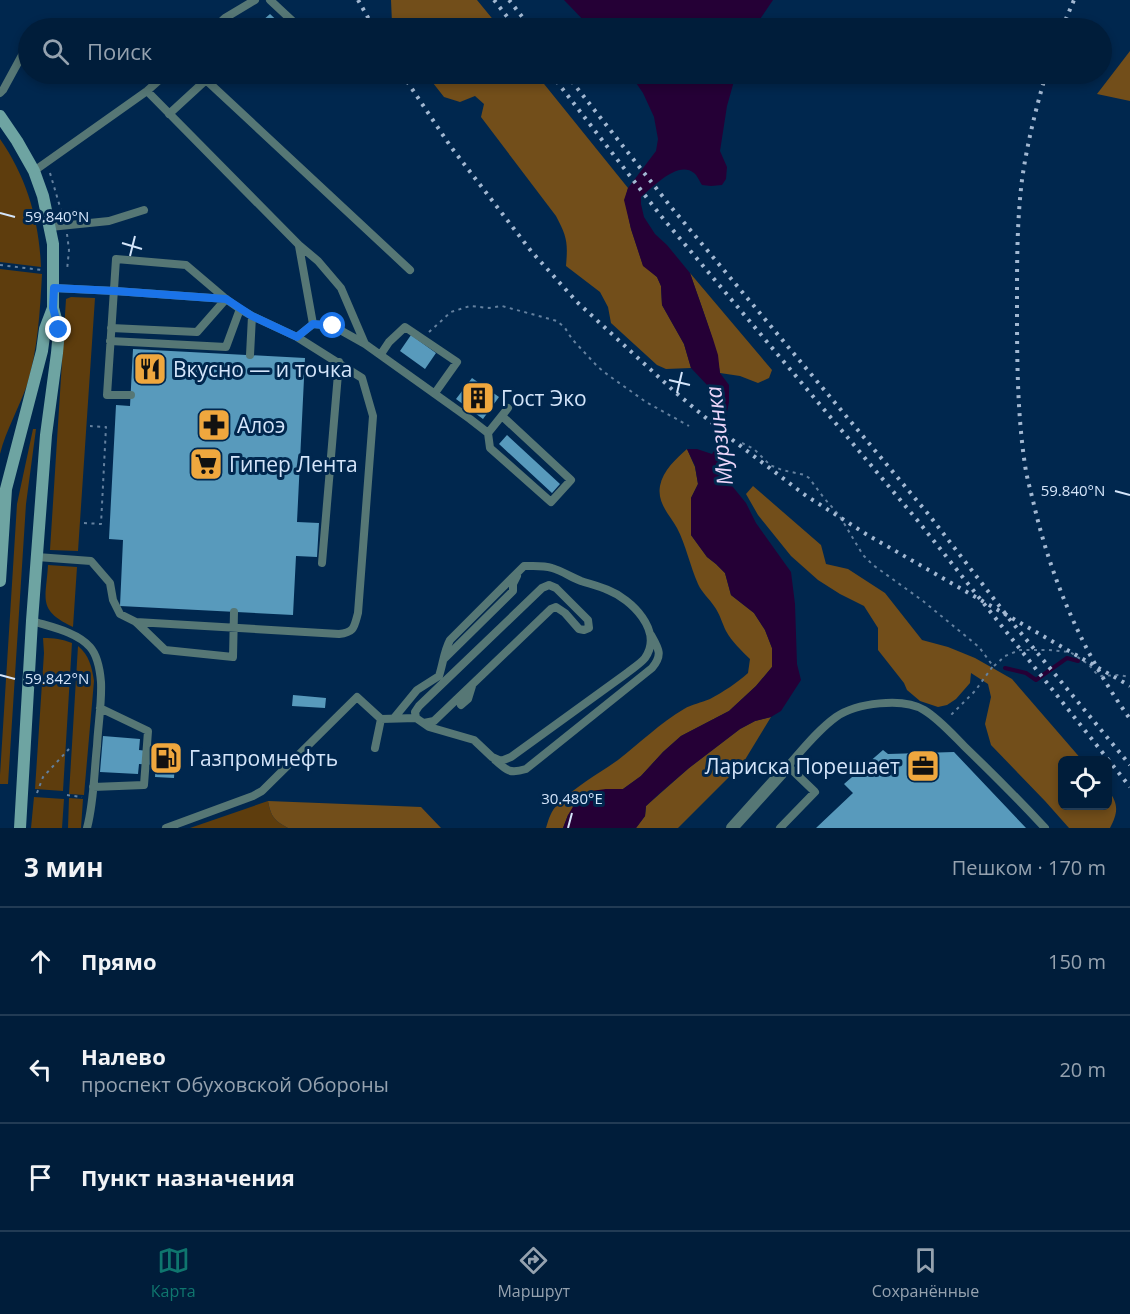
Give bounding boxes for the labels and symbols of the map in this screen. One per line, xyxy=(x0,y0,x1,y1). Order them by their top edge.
text: 59.840°N xyxy=(25,206,89,226)
route start xyxy=(319,312,345,338)
route end xyxy=(45,316,71,342)
restaurant icon: Вкусно — и точка xyxy=(132,351,168,387)
place label: Вкусно — и точка xyxy=(173,355,352,383)
building icon: Гост Эко xyxy=(460,380,496,416)
place label: Гост Эко xyxy=(501,384,587,412)
water label: Мурзинка xyxy=(697,385,739,487)
pharmacy icon: Алоэ xyxy=(196,407,232,443)
place label: Алоэ xyxy=(237,411,285,439)
supermarket icon: Гипер Лента xyxy=(188,446,224,482)
place label: Гипер Лента xyxy=(229,450,358,478)
text: 59.840°N xyxy=(1041,480,1105,500)
text: 59.842°N xyxy=(25,668,89,688)
fuel station icon: Газпромнефть xyxy=(148,740,184,776)
place label: Газпромнефть xyxy=(189,744,338,772)
office icon: Лариска Порешает xyxy=(905,748,941,784)
place label: Лариска Порешает xyxy=(705,752,900,780)
text: 30.480°E xyxy=(541,788,603,808)

